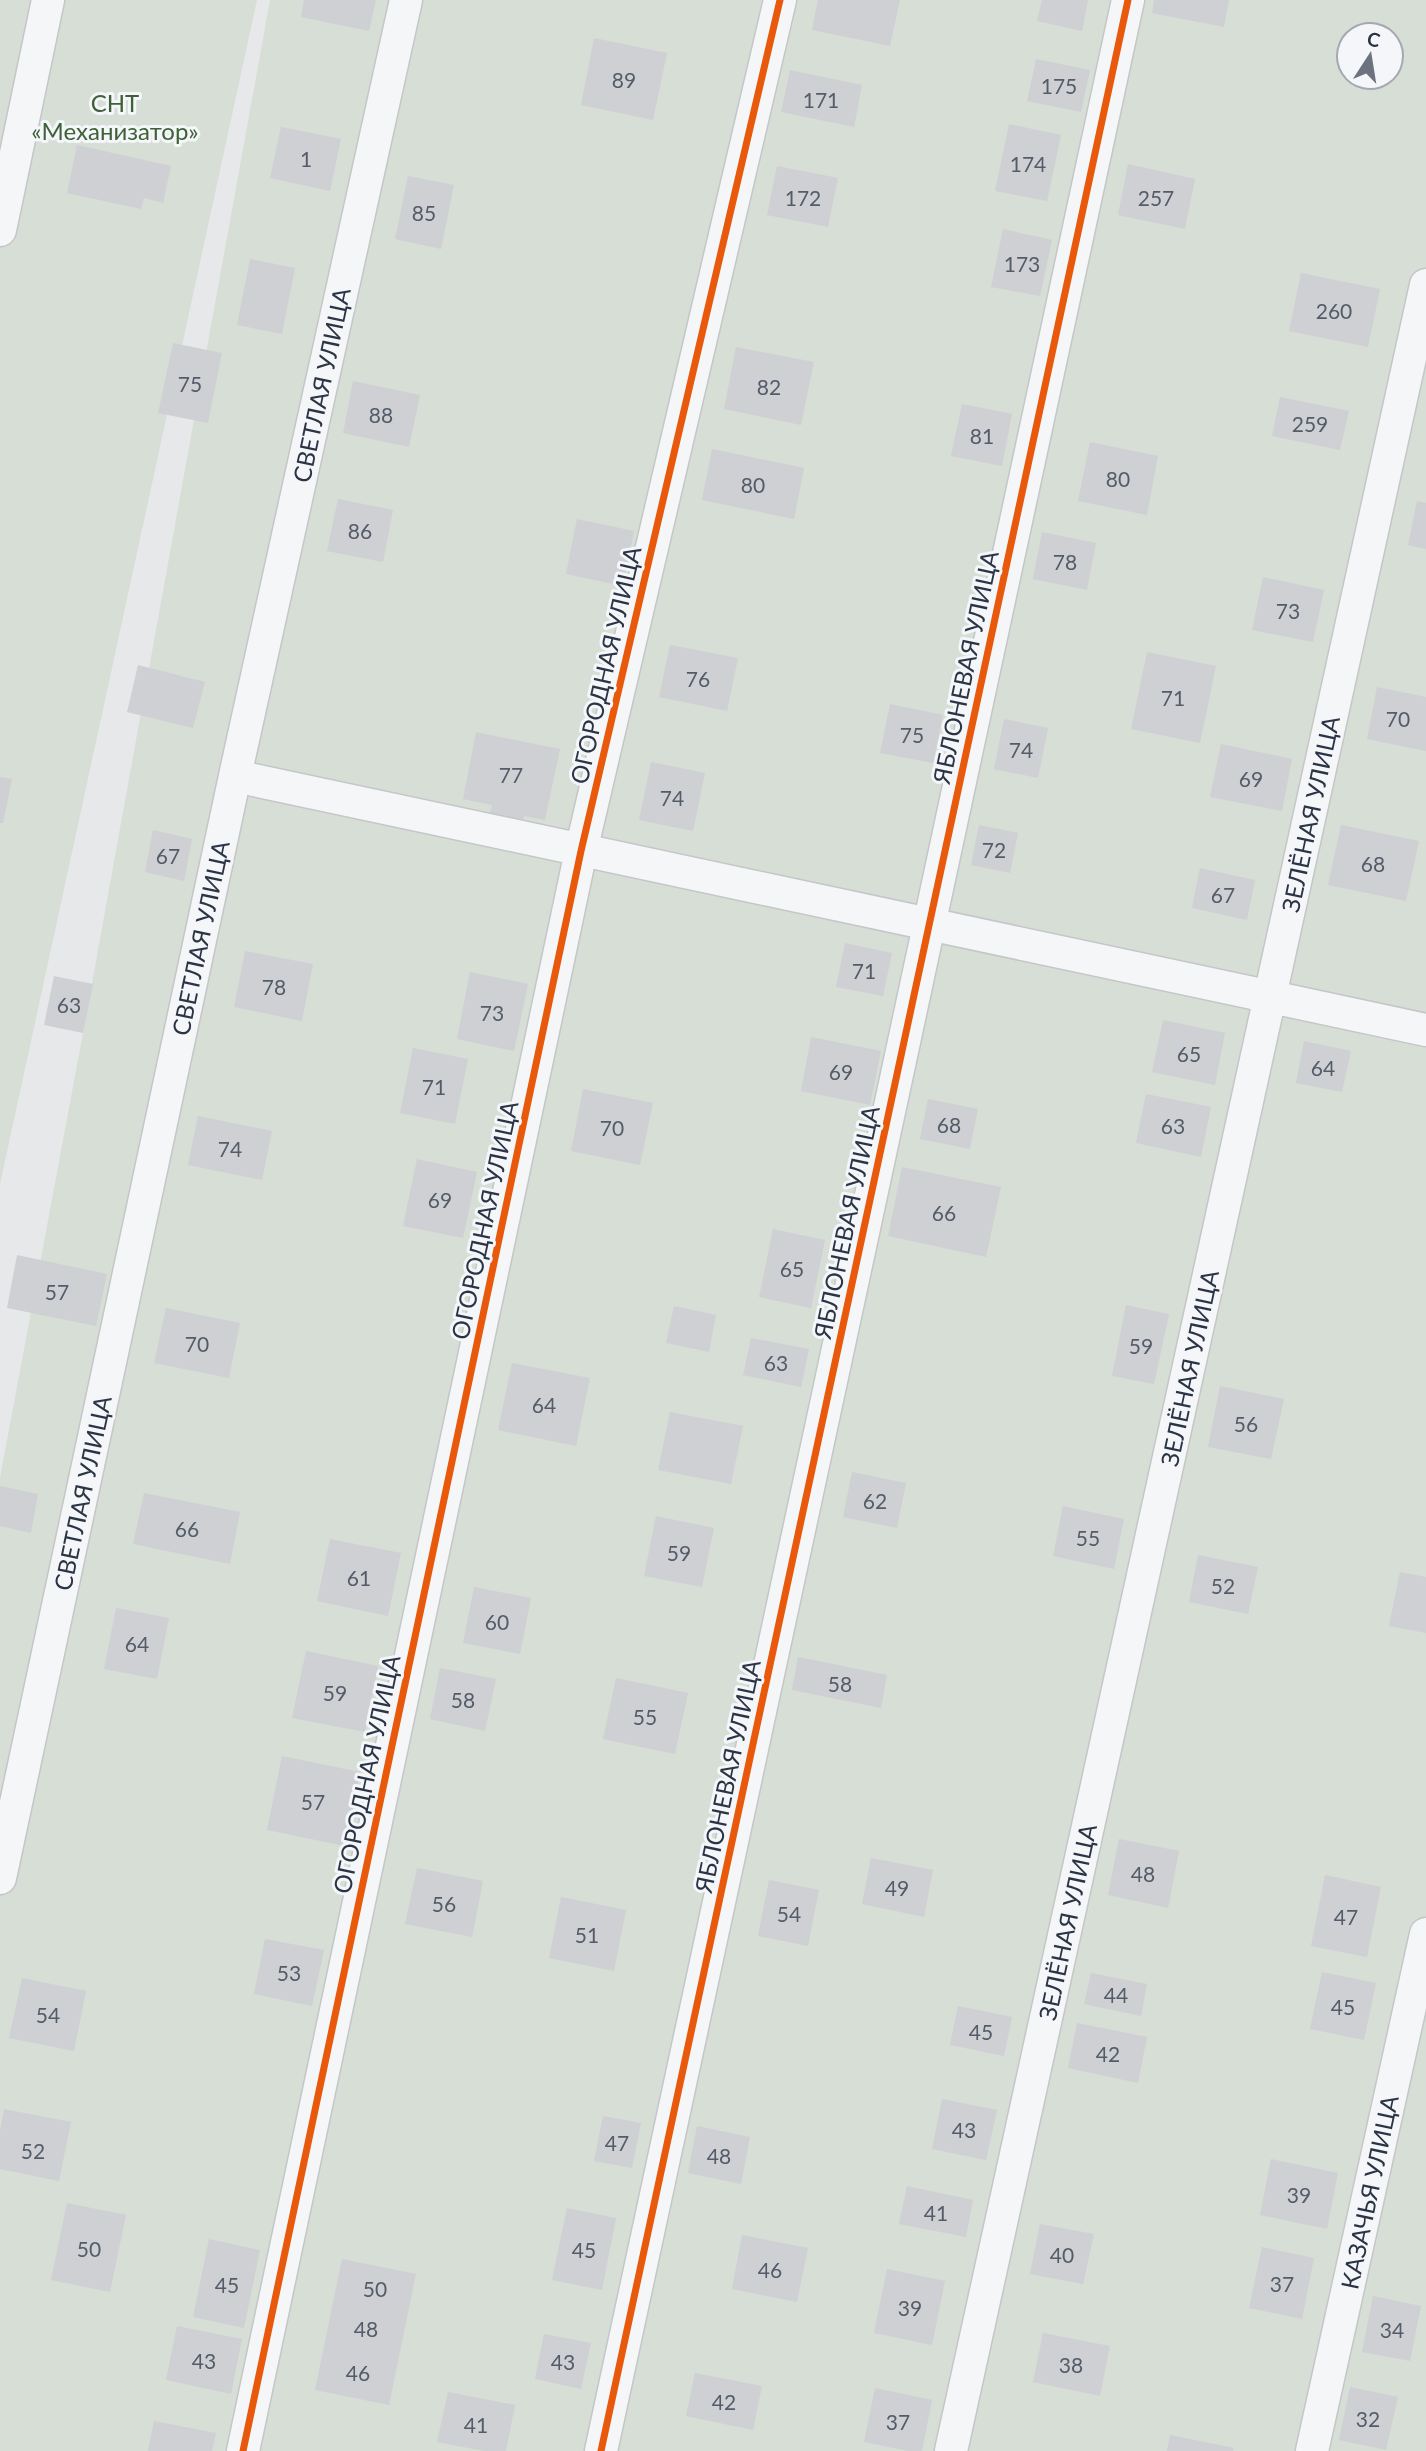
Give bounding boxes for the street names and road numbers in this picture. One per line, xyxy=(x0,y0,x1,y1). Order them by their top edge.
street label: СВЕТЛАЯ УЛИЦА xyxy=(286,284,356,485)
street label: ОГОРОДНАЯ УЛИЦА xyxy=(564,542,647,787)
street label: ЯБЛОНЕВАЯ УЛИЦА xyxy=(926,547,1004,787)
street label: ЗЕЛЁНАЯ УЛИЦА xyxy=(1275,712,1345,915)
street label: СВЕТЛАЯ УЛИЦА xyxy=(165,837,235,1038)
street label: ОГОРОДНАЯ УЛИЦА xyxy=(445,1097,524,1342)
street label: ЯБЛОНЕВАЯ УЛИЦА xyxy=(807,1102,885,1342)
street label: ЗЕЛЁНАЯ УЛИЦА xyxy=(1154,1266,1224,1469)
street label: СВЕТЛАЯ УЛИЦА xyxy=(47,1392,117,1593)
street label: ОГОРОДНАЯ УЛИЦА xyxy=(327,1651,406,1896)
street label: ЯБЛОНЕВАЯ УЛИЦА xyxy=(688,1656,766,1896)
street label: ЗЕЛЁНАЯ УЛИЦА xyxy=(1032,1820,1102,2023)
street label: КАЗАЧЬЯ УЛИЦА xyxy=(1334,2092,1404,2292)

